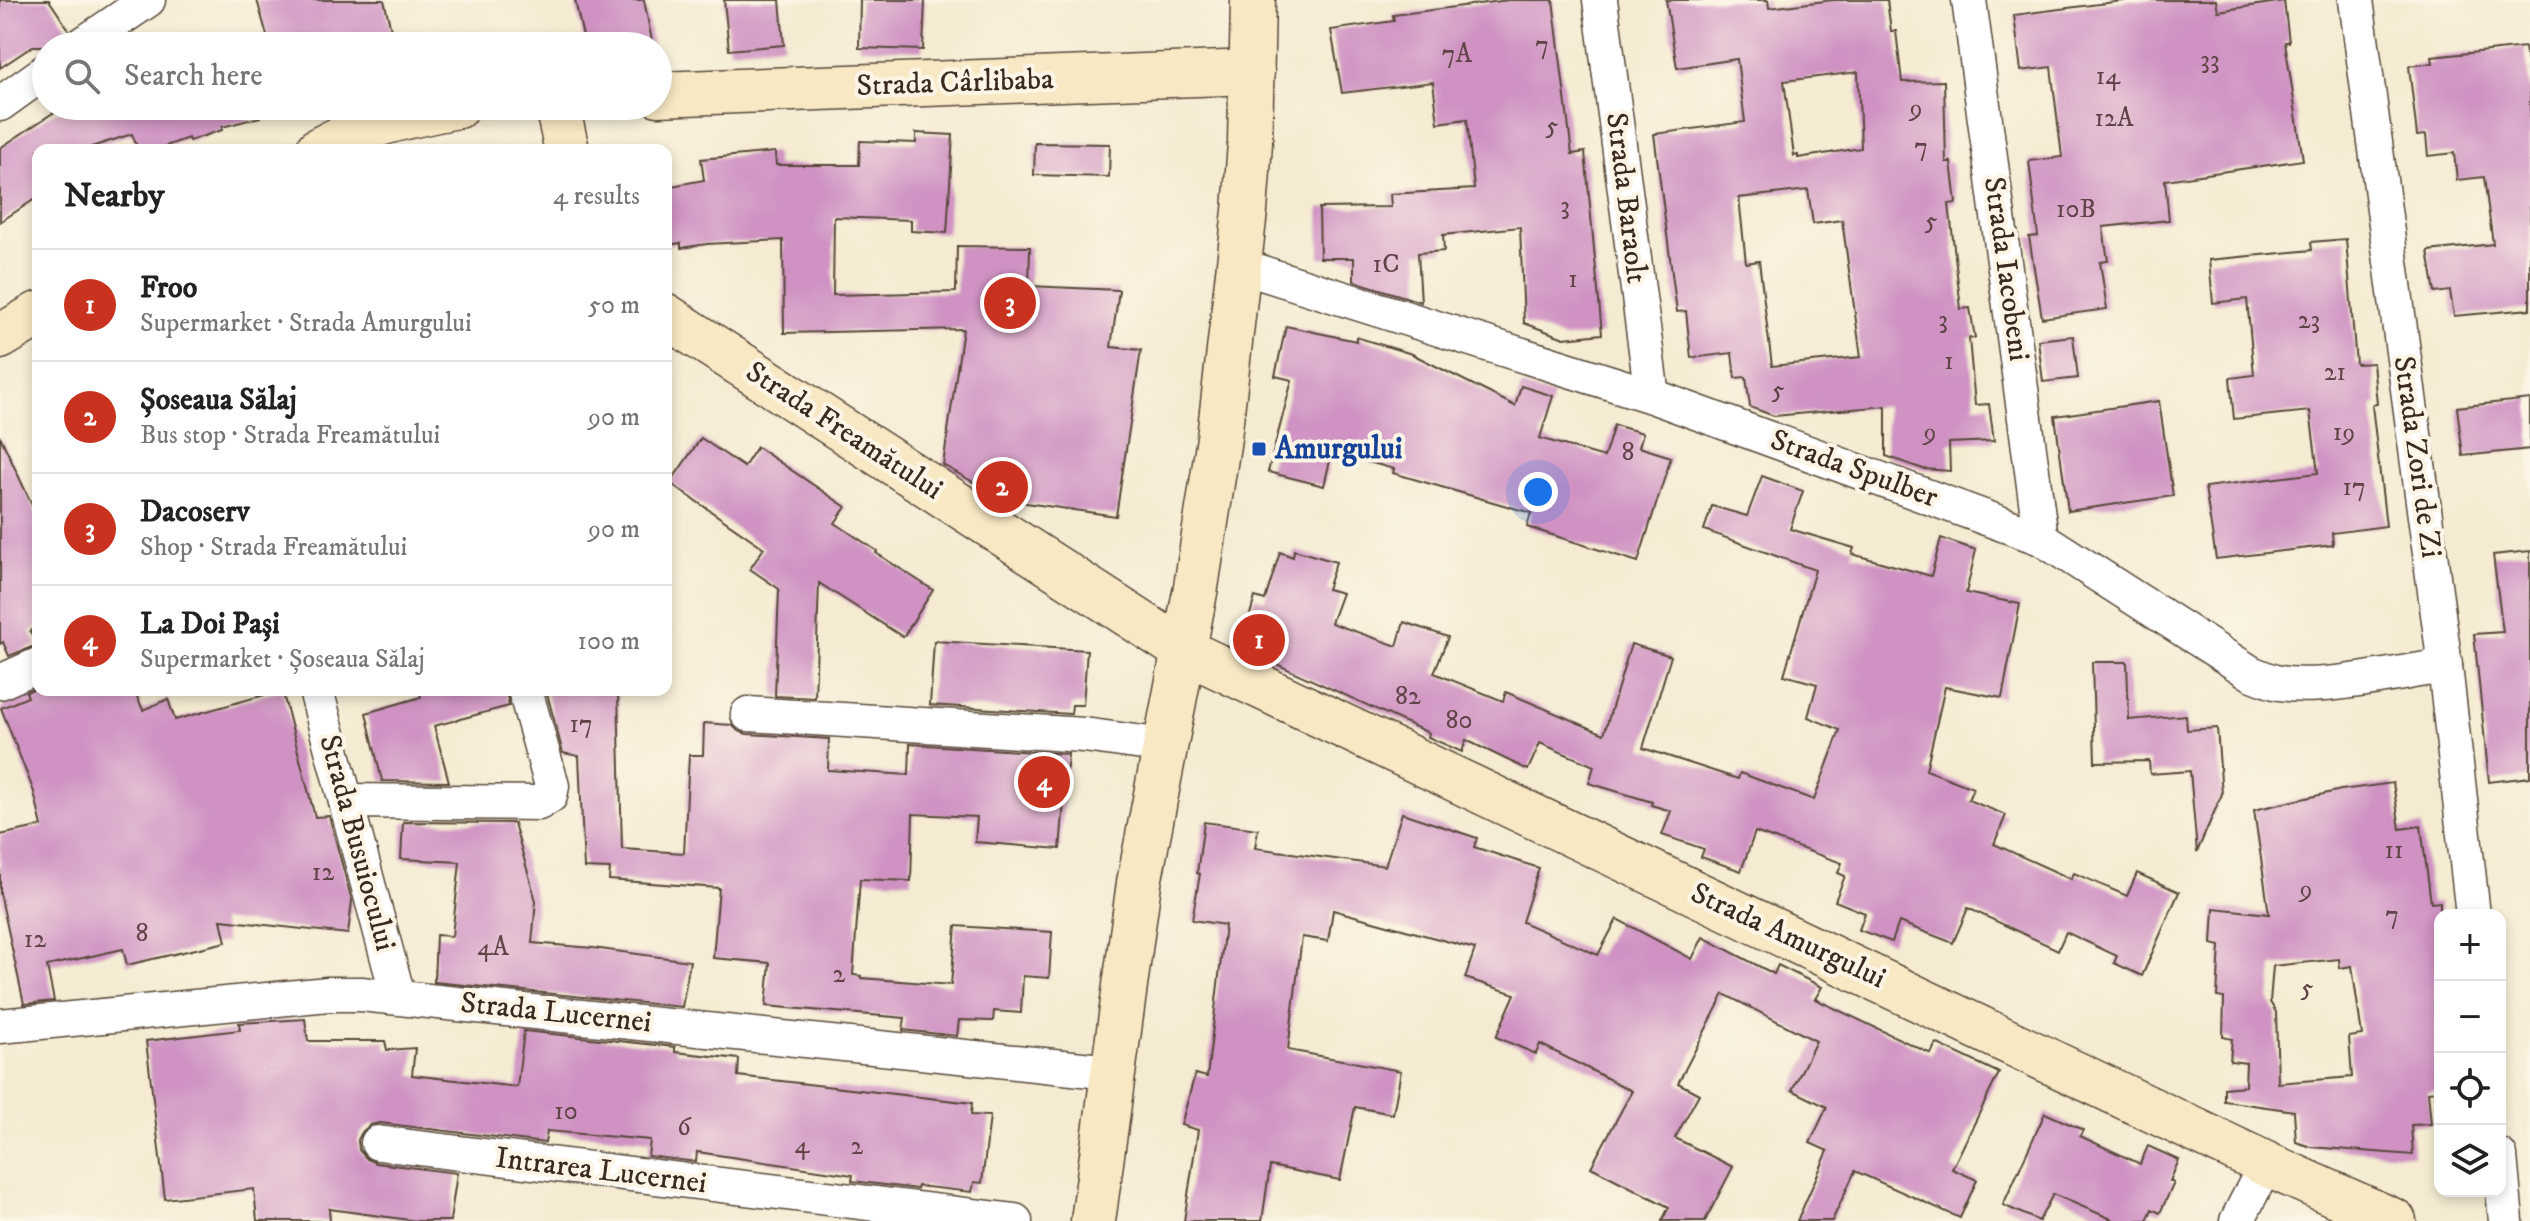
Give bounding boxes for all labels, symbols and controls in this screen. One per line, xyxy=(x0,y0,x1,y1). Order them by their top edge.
house number: 7 xyxy=(1535,29,1549,62)
search box xyxy=(32,32,672,120)
house number: 7A xyxy=(1442,38,1473,71)
house number: 33 xyxy=(2200,44,2220,77)
icon: search xyxy=(60,54,104,98)
text: Search here xyxy=(124,58,263,95)
house number: 14 xyxy=(2096,60,2121,93)
street label: Strada Cârlibaba xyxy=(856,61,1055,105)
house number: 9 xyxy=(1908,92,1922,125)
house number: 12A xyxy=(2095,102,2134,135)
house number: 5 xyxy=(1546,110,1559,143)
street label: Strada Baraolt xyxy=(1597,110,1655,286)
house number: 7 xyxy=(1914,131,1928,164)
street label: Strada Iacobeni xyxy=(1975,174,2037,364)
text: Nearby xyxy=(64,175,165,217)
text: 4 results xyxy=(553,180,640,213)
house number: 3 xyxy=(1560,190,1570,223)
house number: 10B xyxy=(2056,193,2096,226)
house number: 5 xyxy=(1925,205,1938,238)
house number: 1C xyxy=(1373,248,1399,281)
house number: 1 xyxy=(1568,263,1578,296)
text: Froo xyxy=(140,270,197,307)
pin: 3 xyxy=(984,273,1036,333)
text: 1 xyxy=(85,289,95,322)
text: 50 m xyxy=(588,289,640,322)
house number: 3 xyxy=(1938,304,1948,337)
house number: 23 xyxy=(2298,304,2320,337)
text: Supermarket · Strada Amurgului xyxy=(140,307,472,340)
house number: 1 xyxy=(1944,345,1954,378)
street label: Strada Freamătului xyxy=(739,354,949,508)
street label: Strada Zori de Zi xyxy=(2385,354,2449,560)
house number: 21 xyxy=(2324,356,2346,389)
house number: 5 xyxy=(1772,374,1785,407)
text: Șoseaua Sălaj xyxy=(140,382,297,419)
text: 2 xyxy=(84,401,96,434)
text: 90 m xyxy=(588,401,640,434)
house number: 9 xyxy=(1922,416,1936,449)
house number: 19 xyxy=(2333,416,2355,449)
text: Bus stop · Strada Freamătului xyxy=(140,419,440,452)
street label: Strada Spulber xyxy=(1765,422,1943,516)
place label: Amurgului xyxy=(1274,431,1403,468)
house number: 8 xyxy=(1621,436,1635,469)
marker: Amurgului xyxy=(1250,440,1268,458)
pin: 2 xyxy=(976,457,1028,517)
house number: 17 xyxy=(2342,471,2366,504)
your location xyxy=(1518,472,1558,512)
text: Dacoserv xyxy=(140,494,250,531)
text: 3 xyxy=(85,513,95,546)
text: 90 m xyxy=(588,513,640,546)
text: Shop · Strada Freamătului xyxy=(140,531,407,564)
text: La Doi Pași xyxy=(140,606,280,643)
pin: 1 xyxy=(1233,610,1285,670)
text: 4 xyxy=(83,625,97,658)
text: 100 m xyxy=(577,625,640,658)
text: Supermarket · Șoseaua Sălaj xyxy=(140,643,425,676)
house number: 82 xyxy=(1395,680,1421,713)
house number: 80 xyxy=(1445,704,1473,737)
house number: 17 xyxy=(569,708,593,741)
street label: Strada Busuiocului xyxy=(310,731,404,955)
pin: 4 xyxy=(1018,752,1070,812)
house number: 11 xyxy=(2384,834,2404,867)
house number: 12 xyxy=(312,856,334,889)
house number: 9 xyxy=(2298,873,2312,906)
street label: Strada Amurgului xyxy=(1685,875,1891,997)
house number: 7 xyxy=(2385,899,2399,932)
map controls xyxy=(2434,909,2506,1197)
button: + xyxy=(2434,909,2506,981)
house number: 8 xyxy=(135,917,149,950)
house number: 12 xyxy=(24,923,46,956)
house number: 4A xyxy=(477,931,509,964)
house number: 2 xyxy=(833,958,846,991)
house number: 5 xyxy=(2301,972,2314,1005)
button: − xyxy=(2434,981,2506,1053)
street label: Strada Lucernei xyxy=(459,985,653,1041)
button: locate xyxy=(2434,1053,2506,1125)
house number: 10 xyxy=(554,1095,578,1128)
house number: 6 xyxy=(677,1111,692,1144)
button: layers xyxy=(2434,1125,2506,1197)
house number: 4 xyxy=(795,1129,811,1162)
house number: 2 xyxy=(851,1130,864,1163)
street label: Intrarea Lucernei xyxy=(493,1140,709,1202)

